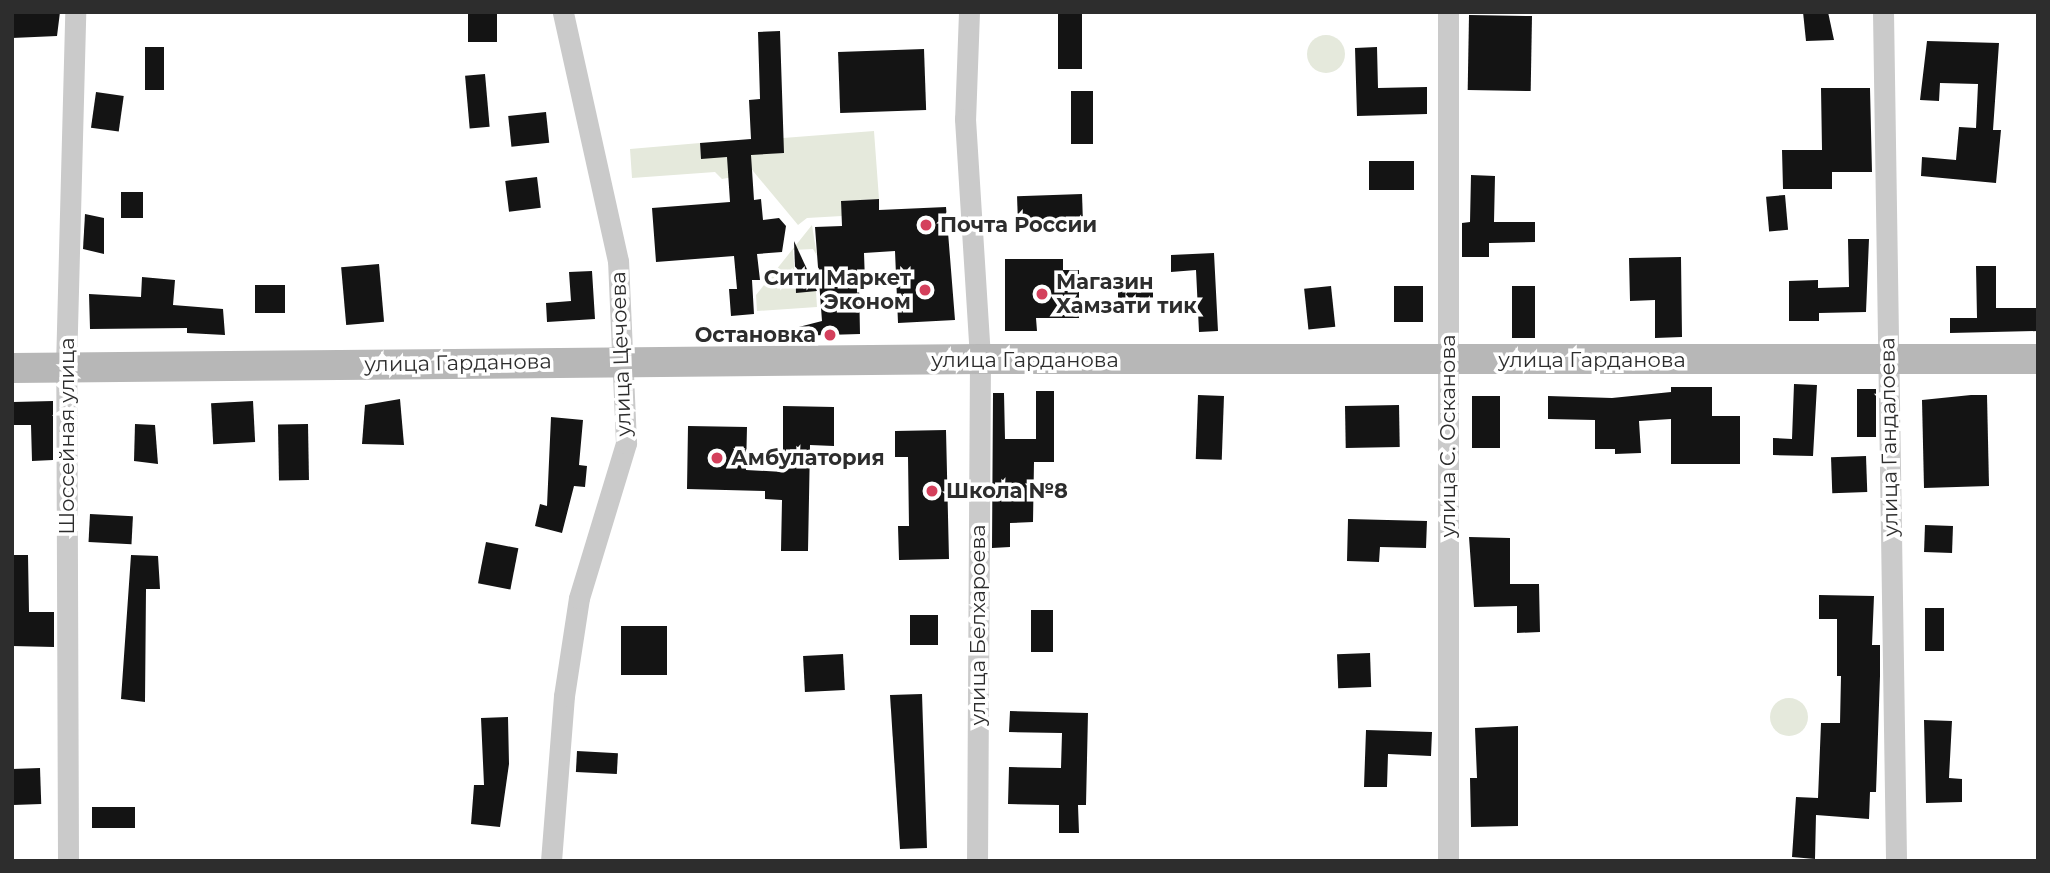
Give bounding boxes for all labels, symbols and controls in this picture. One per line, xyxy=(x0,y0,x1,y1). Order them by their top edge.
place label: Почта России xyxy=(940,212,1097,238)
marker: Почта России xyxy=(918,217,934,233)
place label: Сити Маркет Эконом xyxy=(764,265,911,315)
place label: Магазин Хамзати тик xyxy=(1056,269,1197,319)
street label: улица Цечоева xyxy=(606,271,636,437)
marker: Сити Маркет Эконом xyxy=(917,282,933,298)
marker: Магазин Хамзати тик xyxy=(1034,286,1050,302)
place label: Остановка xyxy=(695,322,816,348)
marker: Остановка xyxy=(822,327,838,343)
street label: улица С. Осканова xyxy=(1435,335,1461,537)
street label: Шоссейная улица xyxy=(54,337,80,535)
street label: улица Гандалоева xyxy=(1875,337,1903,537)
street label: улица Гарданова xyxy=(931,347,1119,373)
street label: улица Гарданова xyxy=(1498,347,1686,373)
street label: улица Гарданова xyxy=(364,349,552,377)
place label: Амбулатория xyxy=(731,445,885,471)
marker: Амбулатория xyxy=(709,450,725,466)
place label: Школа №8 xyxy=(946,478,1068,504)
marker: Школа №8 xyxy=(924,483,940,499)
street label: улица Белхароева xyxy=(965,524,991,726)

